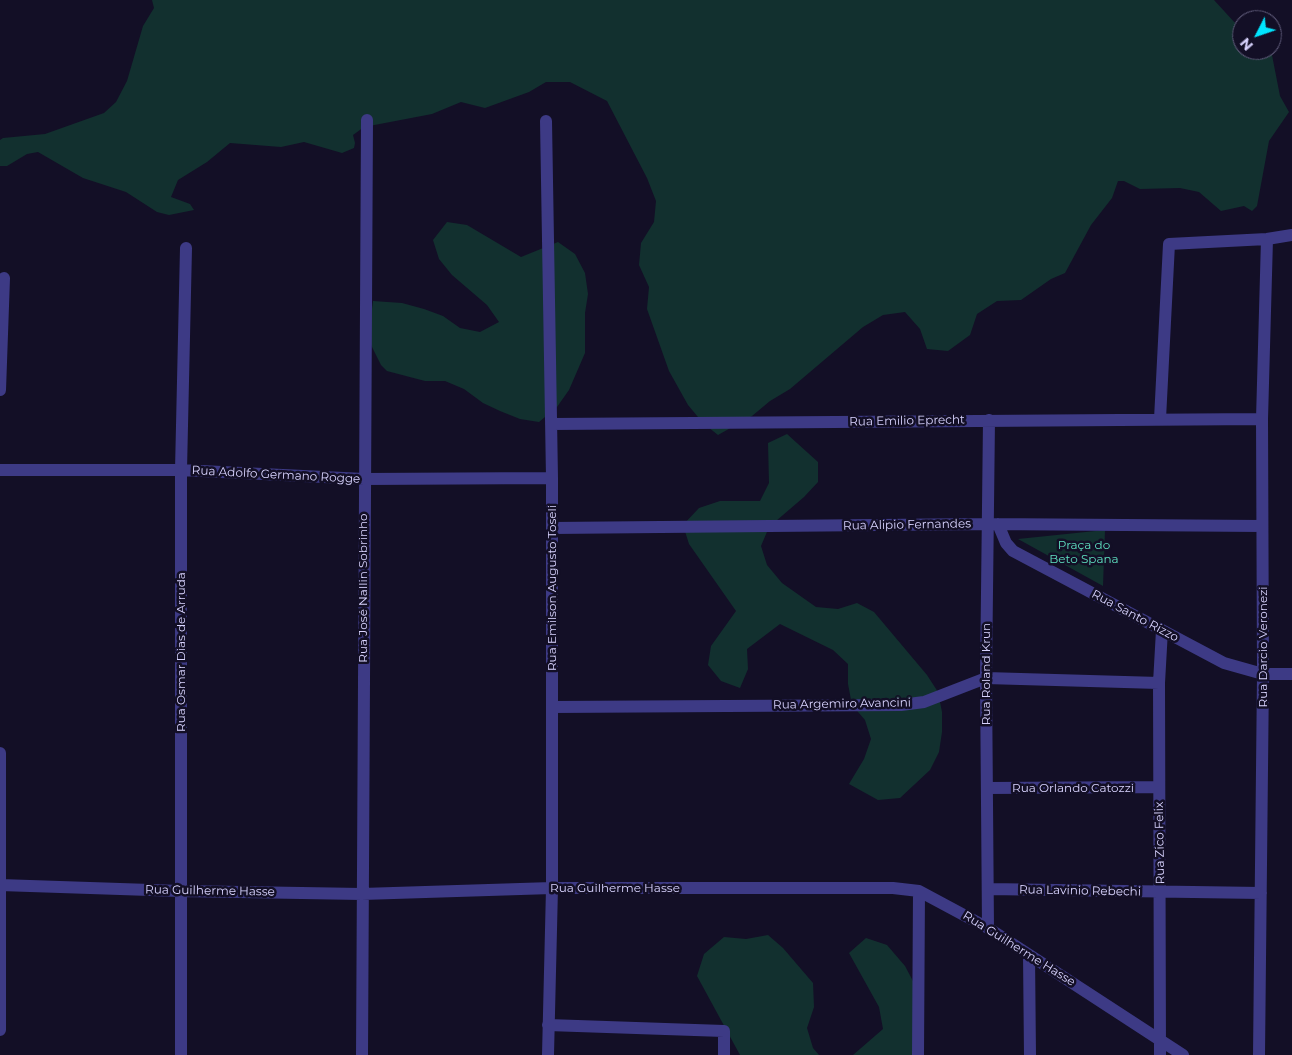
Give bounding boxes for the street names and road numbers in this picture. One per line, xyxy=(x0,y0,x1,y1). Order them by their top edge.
street label: Rua Emilio Eprecht xyxy=(849,413,965,429)
street label: Rua Adolfo Germano Rogge xyxy=(191,463,361,487)
street label: Rua Emilson Augusto Toseli xyxy=(545,505,559,671)
street label: Rua José Nallin Sobrinho xyxy=(356,513,370,663)
street label: Rua Alipio Fernandes xyxy=(843,517,971,533)
street label: Rua Osmar Dias de Arruda xyxy=(174,572,188,732)
street label: Rua Santo Rizzo xyxy=(1089,587,1181,645)
street label: Rua Darcio Veronezi xyxy=(1256,587,1270,707)
street label: Rua Roland Krun xyxy=(979,623,993,725)
street label: Rua Argemiro Avancini xyxy=(773,696,911,712)
street label: Rua Orlando Catozzi xyxy=(1012,781,1134,795)
street label: Rua Zico Felix xyxy=(1152,801,1168,885)
street label: Rua Guilherme Hasse xyxy=(550,881,680,895)
street label: Rua Guilherme Hasse xyxy=(145,883,275,899)
street label: Rua Lavinio Rebechi xyxy=(1019,883,1141,899)
street label: Rua Guilherme Hasse xyxy=(960,909,1078,989)

